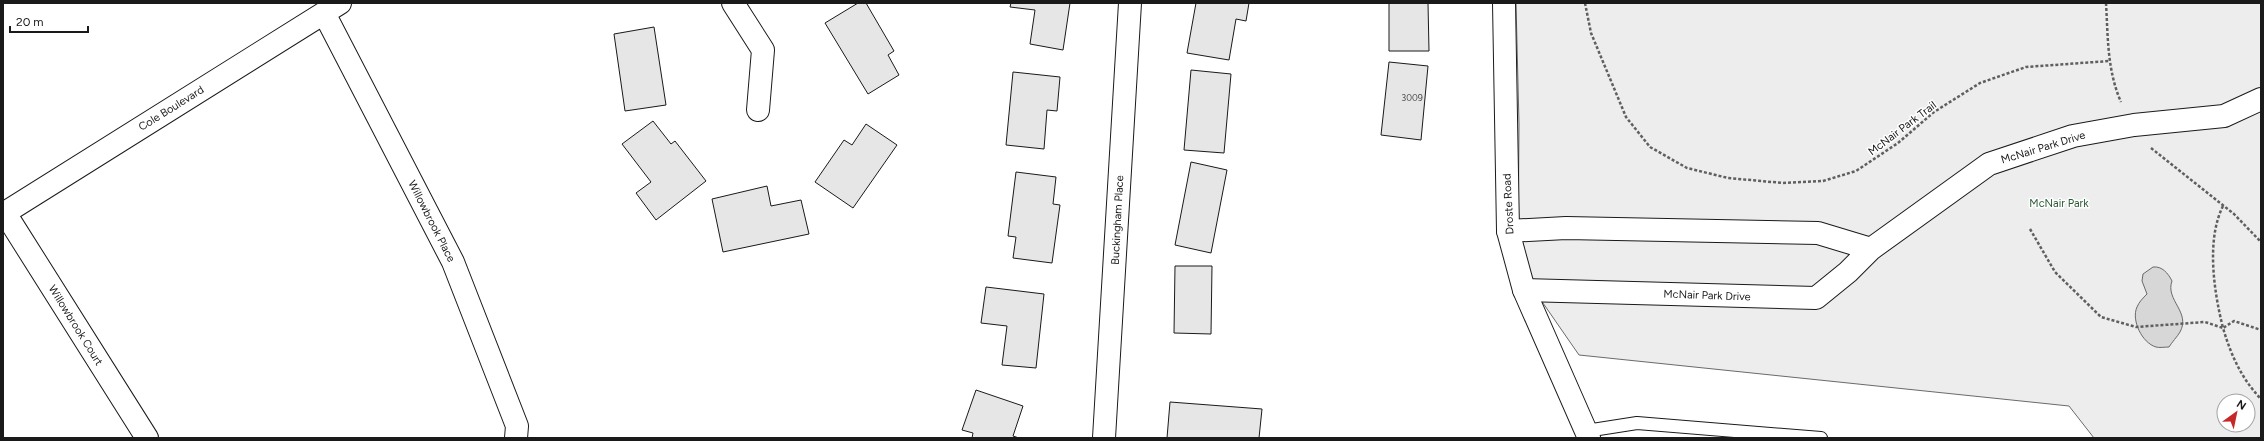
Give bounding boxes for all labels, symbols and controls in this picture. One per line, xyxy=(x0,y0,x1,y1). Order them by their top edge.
scale bar xyxy=(10,8,88,34)
text: 20 m xyxy=(16,15,44,29)
street label: Cole Boulevard xyxy=(136,83,206,134)
house number: 3009 xyxy=(1401,92,1423,103)
street label: McNair Park Trail xyxy=(1866,99,1939,158)
street label: McNair Park Drive xyxy=(1999,128,2087,166)
street label: Droste Road xyxy=(1500,173,1517,235)
street label: Buckingham Place xyxy=(1109,175,1126,265)
street label: Willowbrook Place xyxy=(405,178,458,264)
park label: McNair Park xyxy=(2029,197,2089,210)
street label: Willowbrook Court xyxy=(46,283,105,368)
street label: McNair Park Drive xyxy=(1663,287,1751,304)
north arrow xyxy=(2216,393,2256,433)
text: N xyxy=(2234,397,2248,413)

